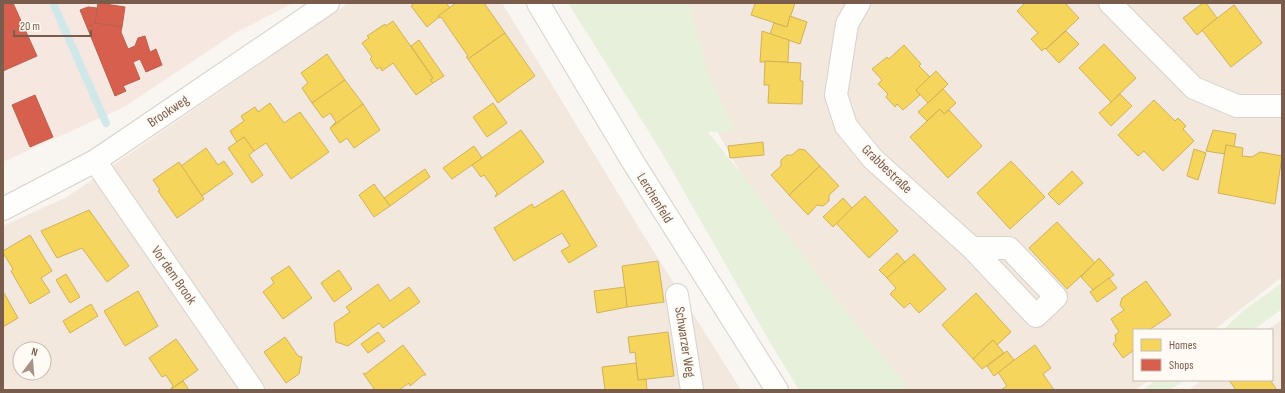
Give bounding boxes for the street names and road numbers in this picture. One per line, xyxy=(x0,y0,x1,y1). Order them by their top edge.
street label: Brookweg xyxy=(144,91,192,131)
street label: Grabbestraße xyxy=(858,141,916,197)
street label: Lerchenfeld xyxy=(633,170,677,226)
street label: Vor dem Brook xyxy=(148,242,201,308)
street label: Schwarzer Weg xyxy=(671,305,699,379)

